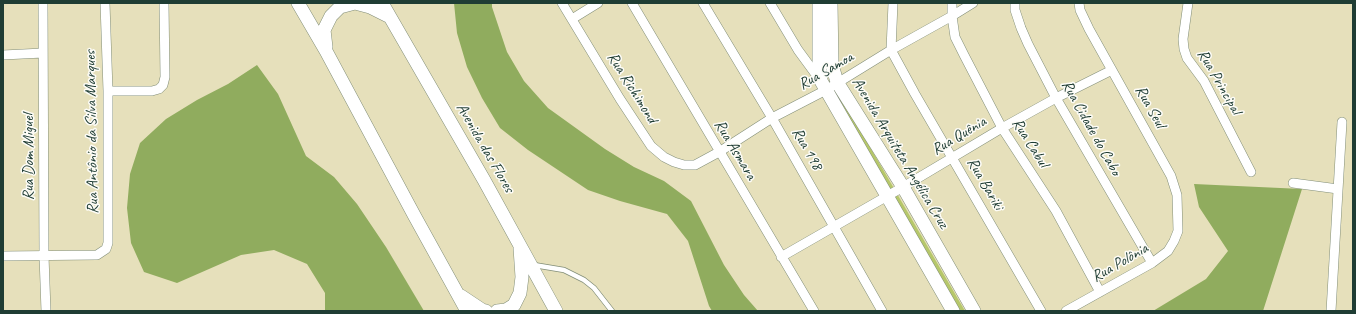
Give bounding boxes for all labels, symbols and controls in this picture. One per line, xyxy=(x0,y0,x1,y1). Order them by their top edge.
street label: Rua Principal xyxy=(1193,46,1245,118)
street label: Rua Samoa xyxy=(795,48,857,94)
street label: Rua Richimond xyxy=(603,49,661,127)
street label: Rua Antônio da Silva Marques xyxy=(81,50,103,214)
street label: Avenida Arquiteta Angélica Cruz xyxy=(847,74,953,232)
street label: Rua Cidade do Cabo xyxy=(1057,77,1125,179)
street label: Rua Seul xyxy=(1131,82,1169,132)
street label: Avenida das Flores xyxy=(452,100,518,196)
street label: Rua Quênia xyxy=(928,112,990,160)
street label: Rua Dom Miguel xyxy=(19,114,39,200)
street label: Rua Cabul xyxy=(1007,115,1053,171)
street label: Rua Asmara xyxy=(710,117,760,183)
street label: Rua 198 xyxy=(787,124,827,174)
street label: Rua Bariki xyxy=(962,154,1008,214)
street label: Rua Polônia xyxy=(1088,239,1152,287)

